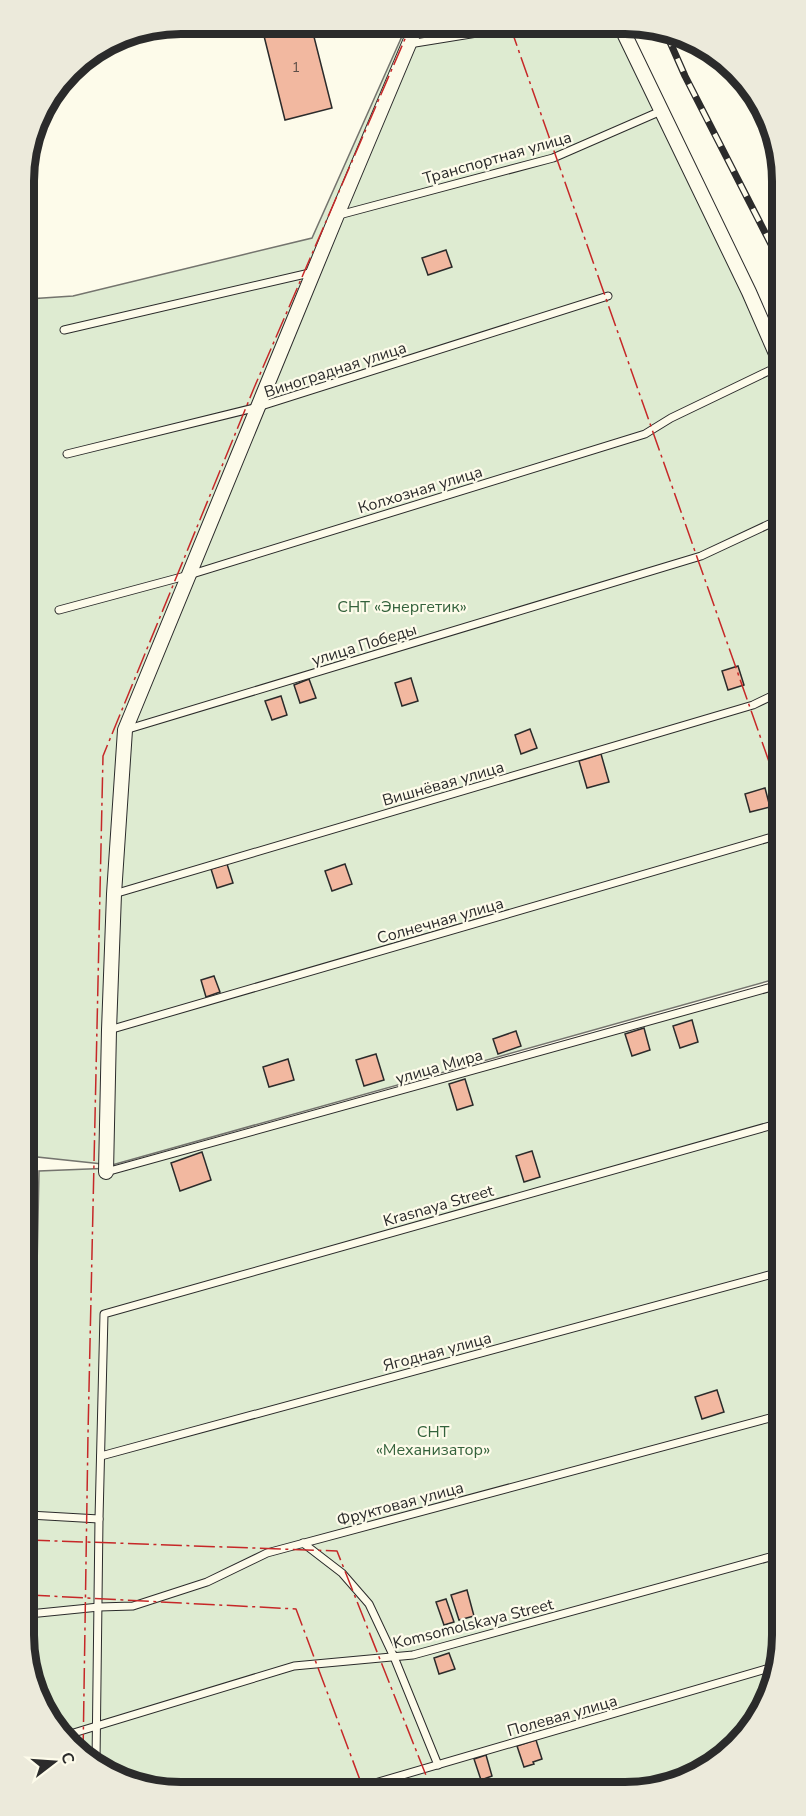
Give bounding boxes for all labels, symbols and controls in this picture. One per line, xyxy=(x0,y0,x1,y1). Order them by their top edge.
house number: 1 xyxy=(292,58,300,77)
street label: Транспортная улица xyxy=(420,126,574,190)
street label: Виноградная улица xyxy=(261,337,409,403)
street label: Колхозная улица xyxy=(355,461,485,519)
park label: СНТ «Энергетик» xyxy=(337,596,467,618)
street label: улица Победы xyxy=(309,619,420,671)
street label: Вишнёвая улица xyxy=(380,756,507,812)
street label: Солнечная улица xyxy=(374,892,506,950)
street label: улица Мира xyxy=(393,1044,486,1090)
street label: Krasnaya Street xyxy=(381,1180,496,1232)
street label: Ягодная улица xyxy=(381,1327,494,1377)
park label: СНТ «Механизатор» xyxy=(376,1421,490,1461)
street label: Фруктовая улица xyxy=(334,1476,466,1531)
street label: Komsomolskaya Street xyxy=(391,1593,556,1655)
street label: Полевая улица xyxy=(505,1690,620,1742)
north arrow xyxy=(24,1732,84,1792)
text: С xyxy=(55,1749,80,1766)

